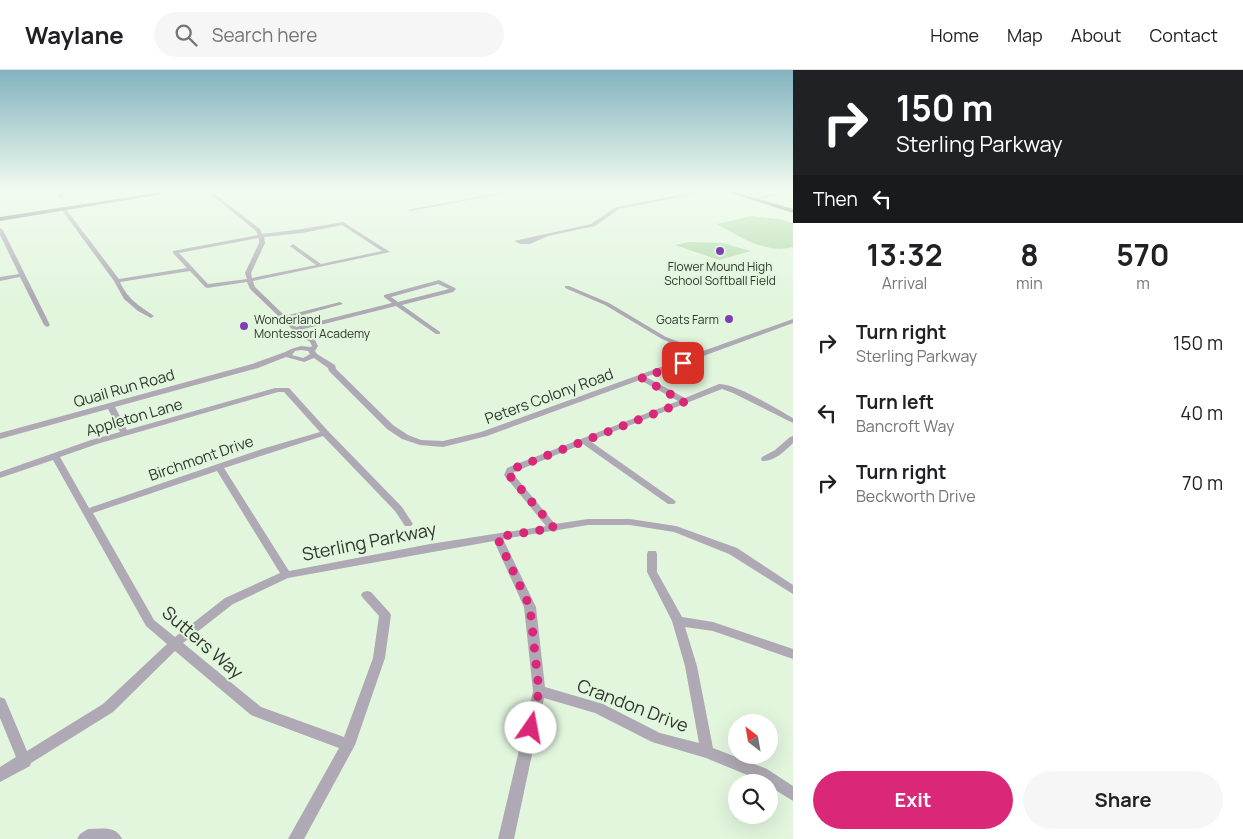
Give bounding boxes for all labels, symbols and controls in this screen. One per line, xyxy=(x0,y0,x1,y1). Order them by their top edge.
search box xyxy=(154,12,504,57)
text: Waylane xyxy=(25,18,124,51)
icon: search xyxy=(172,21,200,49)
text: Search here xyxy=(212,22,317,48)
text: Home xyxy=(930,23,979,47)
text: Map xyxy=(1007,23,1043,47)
text: About xyxy=(1071,23,1121,47)
text: Contact xyxy=(1149,23,1218,47)
text: 150 m xyxy=(896,84,993,132)
icon: right xyxy=(813,90,878,155)
text: Sterling Parkway xyxy=(896,129,1063,159)
icon: left xyxy=(868,185,896,213)
text: Then xyxy=(813,186,858,212)
text: 13:32 xyxy=(866,234,943,275)
text: 8 xyxy=(1020,234,1039,275)
text: 570 xyxy=(1116,234,1170,275)
marker: Flower Mound High School Softball Field xyxy=(714,245,726,257)
place label: Flower Mound High School Softball Field xyxy=(664,258,776,289)
text: Arrival xyxy=(882,272,927,294)
text: min xyxy=(1016,272,1043,294)
text: m xyxy=(1136,272,1150,294)
place label: Wonderland Montessori Academy xyxy=(254,311,371,342)
place label: Goats Farm xyxy=(656,311,719,328)
marker: Goats Farm xyxy=(723,313,735,325)
text: Turn right xyxy=(856,319,946,345)
marker: Wonderland Montessori Academy xyxy=(238,320,250,332)
icon: right xyxy=(813,329,841,357)
text: 150 m xyxy=(1173,330,1223,356)
pin xyxy=(662,342,704,384)
text: Sterling Parkway xyxy=(856,345,977,367)
icon: arrive xyxy=(669,349,697,377)
street label: Peters Colony Road xyxy=(482,363,616,429)
street label: Quail Run Road xyxy=(71,364,177,412)
text: Turn left xyxy=(856,389,934,415)
street label: Appleton Lane xyxy=(83,393,185,441)
icon: left xyxy=(813,399,841,427)
text: 40 m xyxy=(1180,400,1223,426)
text: Bancroft Way xyxy=(856,415,954,437)
street label: Birchmont Drive xyxy=(146,430,256,486)
text: Turn right xyxy=(856,459,946,485)
icon: right xyxy=(813,469,841,497)
text: 70 m xyxy=(1182,470,1223,496)
text: Beckworth Drive xyxy=(856,485,976,507)
street label: Sterling Parkway xyxy=(300,516,439,566)
street label: Sutters Way xyxy=(157,600,249,684)
street label: Crandon Drive xyxy=(574,673,692,737)
position arrow xyxy=(504,701,556,753)
north arrow xyxy=(728,714,778,764)
map controls xyxy=(728,714,778,824)
button: Exit xyxy=(813,771,1013,829)
button: Share xyxy=(1023,771,1223,829)
button: search xyxy=(728,774,778,824)

